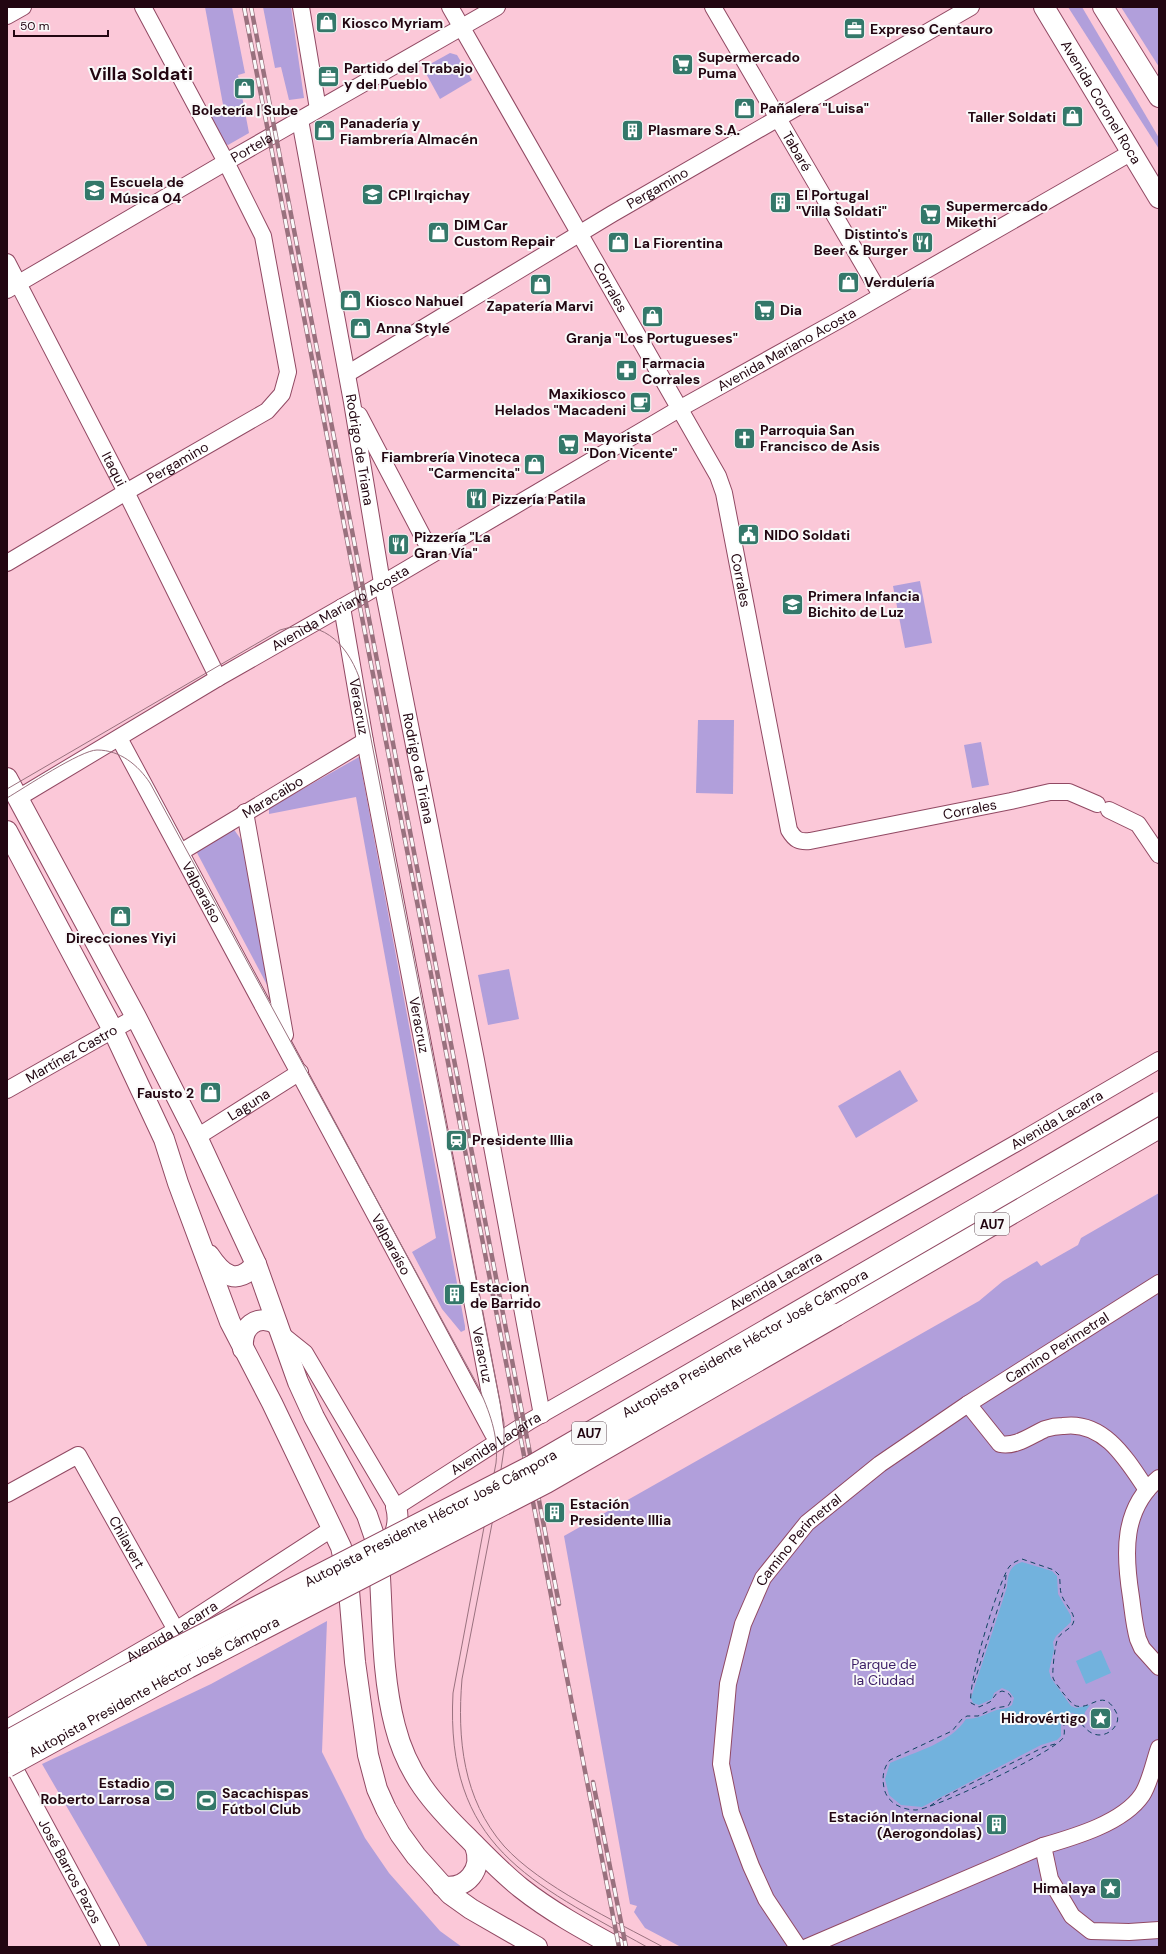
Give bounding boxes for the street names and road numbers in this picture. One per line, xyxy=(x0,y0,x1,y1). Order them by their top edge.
street label: Avenida Coronel Roca xyxy=(1057,37,1145,167)
street label: Portela xyxy=(227,128,276,166)
street label: Tabaré xyxy=(778,128,816,175)
street label: Pergamino xyxy=(623,163,692,213)
street label: Corrales xyxy=(589,259,632,316)
street label: Avenida Mariano Acosta xyxy=(714,303,859,395)
street label: Rodrigo de Triana xyxy=(342,392,378,507)
street label: Pergamino xyxy=(143,438,212,487)
street label: Itaqui xyxy=(98,449,130,489)
street label: Corrales xyxy=(727,552,755,609)
street label: Avenida Mariano Acosta xyxy=(268,561,412,655)
street label: Veracruz xyxy=(345,677,373,736)
street label: Rodrigo de Triana xyxy=(399,711,438,825)
street label: Maracaibo xyxy=(239,771,307,822)
street label: Corrales xyxy=(941,795,998,823)
street label: Valparaíso xyxy=(178,858,226,926)
street label: Veracruz xyxy=(405,995,433,1055)
street label: Martínez Castro xyxy=(22,1020,120,1087)
street label: Laguna xyxy=(224,1084,273,1124)
street label: Avenida Lacarra xyxy=(1007,1086,1106,1153)
street label: Valparaíso xyxy=(367,1211,415,1278)
road number: AU7 xyxy=(975,1213,1009,1235)
street label: Avenida Lacarra xyxy=(726,1247,825,1314)
street label: Autopista Presidente Héctor José Cámpora xyxy=(619,1265,871,1422)
street label: Camino Perimetral xyxy=(1002,1308,1112,1387)
street label: Veracruz xyxy=(468,1325,497,1385)
street label: Avenida Lacarra xyxy=(447,1408,544,1479)
road number: AU7 xyxy=(572,1422,606,1444)
street label: Autopista Presidente Héctor José Cámpora xyxy=(301,1445,560,1591)
street label: Camino Perimetral xyxy=(752,1490,845,1589)
street label: Chilavert xyxy=(105,1513,149,1572)
street label: Avenida Lacarra xyxy=(123,1597,221,1666)
street label: Autopista Presidente Héctor José Cámpora xyxy=(26,1612,282,1761)
street label: José Barros Pazos xyxy=(35,1816,106,1927)

